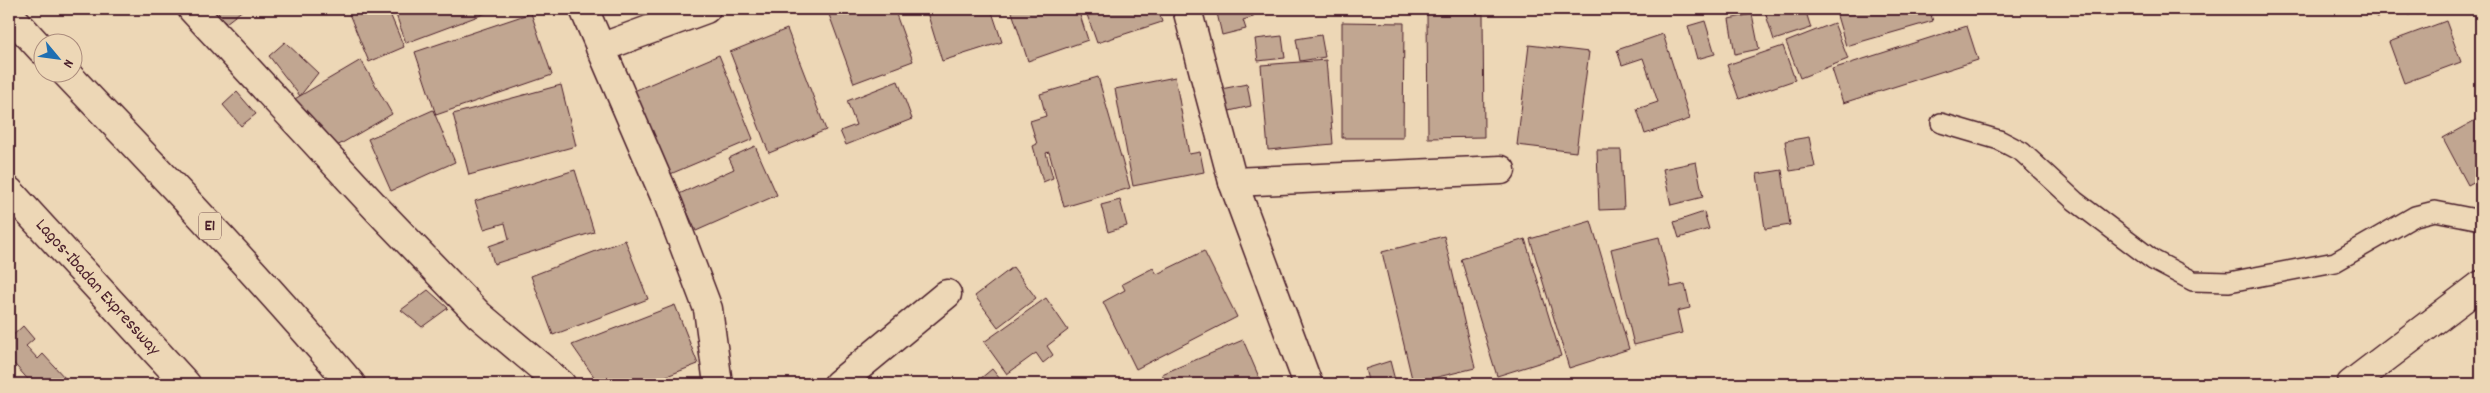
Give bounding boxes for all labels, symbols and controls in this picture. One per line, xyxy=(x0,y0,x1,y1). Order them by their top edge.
north arrow xyxy=(32,32,82,82)
text: N xyxy=(57,55,78,71)
road number: E1 xyxy=(199,212,221,240)
street label: Lagos-Ibadan Expressway xyxy=(29,214,166,363)

